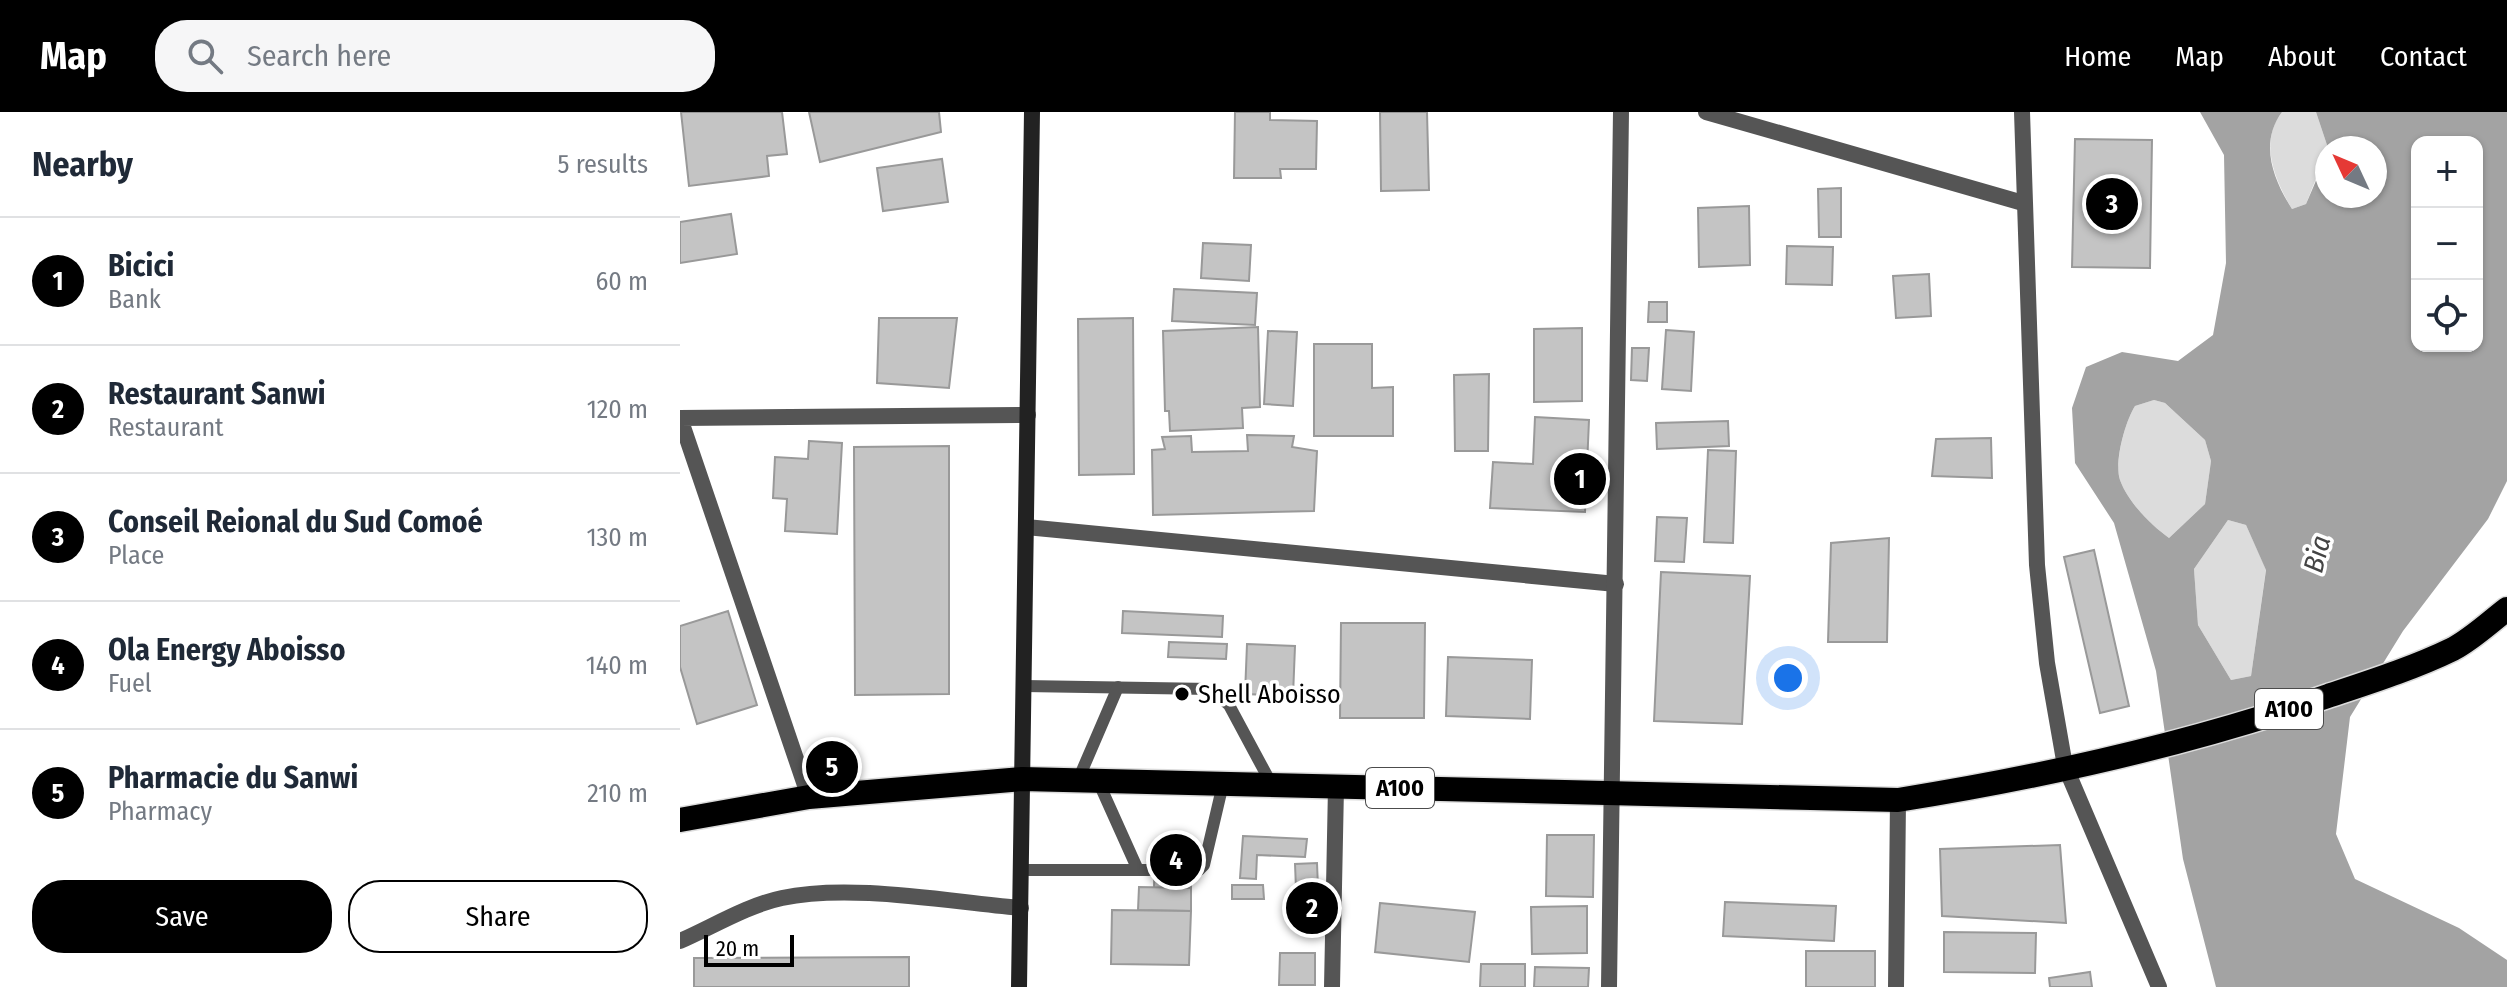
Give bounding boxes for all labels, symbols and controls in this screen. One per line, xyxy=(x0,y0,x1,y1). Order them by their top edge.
search box xyxy=(155,20,715,92)
text: Map xyxy=(40,33,107,79)
icon: search xyxy=(183,34,227,78)
text: Search here xyxy=(247,38,391,74)
text: Home xyxy=(2064,40,2131,73)
text: Map xyxy=(2175,40,2224,73)
text: About xyxy=(2268,40,2336,73)
text: Contact xyxy=(2380,40,2467,73)
north arrow xyxy=(2315,136,2387,208)
map controls xyxy=(2411,136,2483,352)
button: + xyxy=(2411,136,2483,208)
text: Nearby xyxy=(32,144,133,185)
text: 5 results xyxy=(558,149,648,180)
pin: 3 xyxy=(2086,174,2138,234)
button: − xyxy=(2411,208,2483,280)
text: Bicici xyxy=(108,248,174,284)
text: 1 xyxy=(53,266,64,297)
text: 60 m xyxy=(595,266,648,297)
button: locate xyxy=(2411,280,2483,352)
text: Bank xyxy=(108,284,161,315)
text: Restaurant Sanwi xyxy=(108,376,326,412)
text: 2 xyxy=(52,394,64,425)
text: 120 m xyxy=(587,394,648,425)
text: Restaurant xyxy=(108,412,224,443)
pin: 1 xyxy=(1554,449,1606,509)
text: Conseil Reional du Sud Comoé xyxy=(108,504,483,540)
text: 3 xyxy=(52,522,64,553)
text: 130 m xyxy=(586,522,648,553)
water label: Bia xyxy=(2297,532,2337,576)
text: Place xyxy=(108,540,164,571)
text: Ola Energy Aboisso xyxy=(108,632,346,668)
text: 4 xyxy=(51,650,65,681)
text: 140 m xyxy=(586,650,648,681)
your location xyxy=(1768,658,1808,698)
text: Fuel xyxy=(108,668,152,699)
place label: Shell Aboisso xyxy=(1198,679,1341,710)
marker: Shell Aboisso xyxy=(1173,685,1191,703)
road number: A100 xyxy=(2255,689,2323,729)
pin: 5 xyxy=(806,737,858,797)
text: Pharmacie du Sanwi xyxy=(108,760,358,796)
road number: A100 xyxy=(1366,768,1434,808)
text: 5 xyxy=(52,778,64,809)
text: 210 m xyxy=(587,778,648,809)
text: Pharmacy xyxy=(108,796,212,827)
pin: 4 xyxy=(1150,830,1202,890)
pin: 2 xyxy=(1286,878,1338,938)
button: Save xyxy=(32,880,332,953)
button: Share xyxy=(348,880,648,953)
scale bar xyxy=(704,931,794,967)
text: 20 m xyxy=(716,935,759,962)

